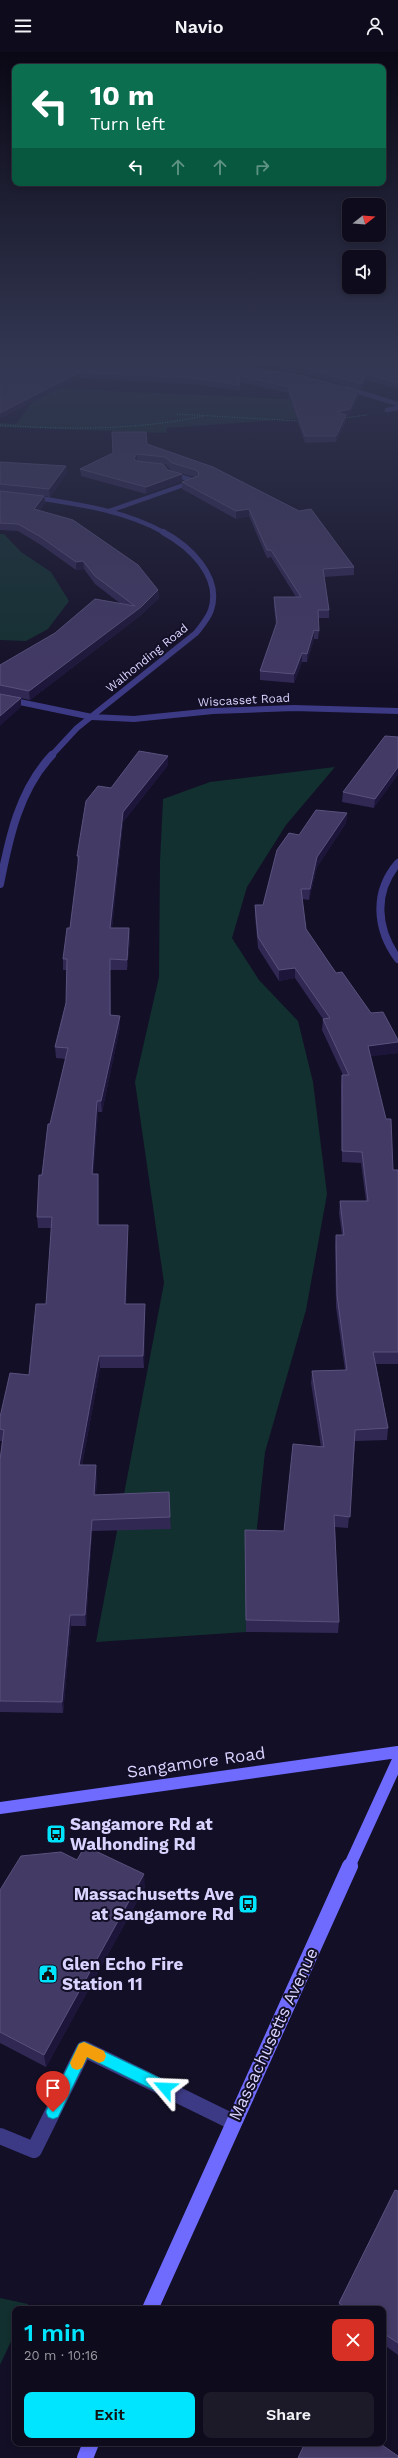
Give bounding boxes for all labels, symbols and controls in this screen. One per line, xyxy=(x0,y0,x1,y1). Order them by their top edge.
icon: menu xyxy=(12,15,34,37)
icon: person xyxy=(364,15,386,37)
text: Navio xyxy=(175,16,223,37)
text: 10 m xyxy=(90,79,154,112)
icon: left xyxy=(24,80,76,132)
text: Turn left xyxy=(90,113,165,134)
icon: left xyxy=(125,156,147,178)
icon: ahead xyxy=(167,156,189,178)
icon: ahead xyxy=(209,156,231,178)
icon: right xyxy=(251,156,273,178)
north arrow xyxy=(342,198,386,242)
map controls xyxy=(342,198,386,294)
button: sound xyxy=(342,250,386,294)
street label: Walhonding Road xyxy=(103,621,191,695)
street label: Wiscasset Road xyxy=(198,691,290,709)
street label: Sangamore Road xyxy=(125,1742,267,1782)
place label: Sangamore Rd at Walhonding Rd xyxy=(70,1814,213,1854)
bus stop icon: Sangamore Rd at Walhonding Rd xyxy=(45,1823,67,1845)
place label: Massachusetts Ave at Sangamore Rd xyxy=(74,1884,234,1924)
bus stop icon: Massachusetts Ave at Sangamore Rd xyxy=(237,1893,259,1915)
street label: Massachusetts Avenue xyxy=(224,1945,322,2123)
place label: Glen Echo Fire Station 11 xyxy=(62,1954,183,1994)
public building icon: Glen Echo Fire Station 11 xyxy=(37,1963,59,1985)
position arrow xyxy=(144,2067,186,2109)
pin xyxy=(36,2071,70,2112)
icon: arrive xyxy=(42,2077,64,2099)
text: 1 min xyxy=(24,2319,86,2347)
button: close xyxy=(332,2319,374,2361)
text: 20 m · 10:16 xyxy=(24,2348,98,2363)
button: Exit xyxy=(24,2392,195,2438)
button: Share xyxy=(203,2392,374,2438)

